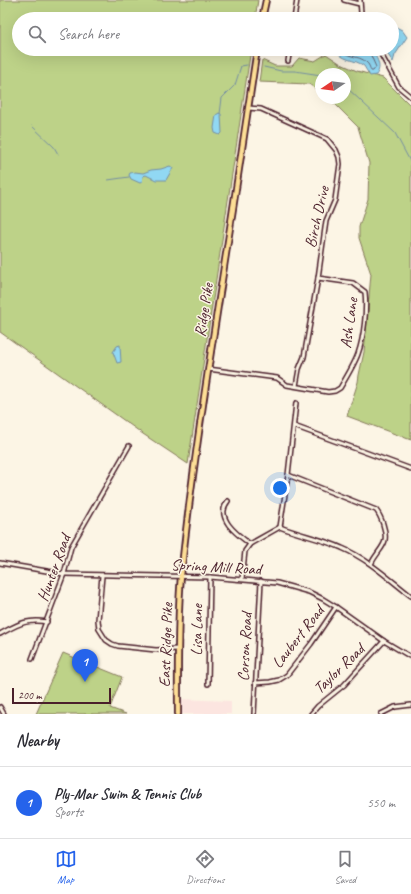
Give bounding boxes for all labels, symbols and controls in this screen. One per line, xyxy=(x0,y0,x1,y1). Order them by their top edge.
search box xyxy=(12,12,399,56)
icon: search xyxy=(26,23,48,45)
text: Search here xyxy=(58,25,119,44)
north arrow xyxy=(315,68,351,104)
street label: Birch Drive xyxy=(300,183,334,250)
street label: Ridge Pike xyxy=(190,280,218,338)
street label: Ash Lane xyxy=(336,295,363,349)
your location xyxy=(270,478,290,498)
street label: Hunter Road xyxy=(33,529,76,604)
street label: Spring Mill Road xyxy=(171,555,264,579)
street label: Laubert Road xyxy=(267,600,330,672)
street label: East Ridge Pike xyxy=(155,601,178,687)
street label: Lisa Lane xyxy=(187,602,207,656)
street label: Corson Road xyxy=(233,610,257,682)
street label: Taylor Road xyxy=(309,638,371,698)
pin: 1 xyxy=(72,649,98,682)
scale bar xyxy=(12,686,111,705)
text: 200 m xyxy=(18,688,42,702)
text: Nearby xyxy=(16,730,59,751)
text: Ply-Mar Swim & Tennis Club xyxy=(54,785,201,804)
text: 1 xyxy=(26,795,32,811)
text: 550 m xyxy=(367,795,395,811)
text: Sports xyxy=(54,804,83,820)
tab: Map xyxy=(55,848,77,886)
tab: Directions xyxy=(186,848,225,886)
tab: Saved xyxy=(334,848,356,886)

